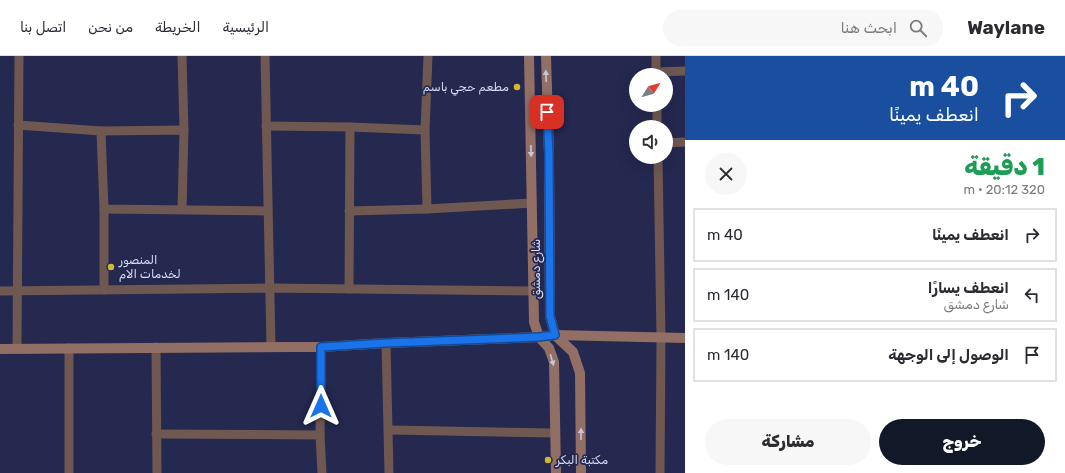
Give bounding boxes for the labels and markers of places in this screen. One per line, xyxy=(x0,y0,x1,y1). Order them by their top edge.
place label: مطعم حجي باسم xyxy=(423,80,509,96)
marker: مطعم حجي باسم xyxy=(512,82,522,92)
pin xyxy=(530,95,564,129)
place label: المنصور لخدمات الام xyxy=(118,253,181,283)
marker: المنصور لخدمات الام xyxy=(106,262,116,272)
place label: مكتبة البكر xyxy=(555,453,608,468)
marker: مكتبة البكر xyxy=(543,455,553,465)

